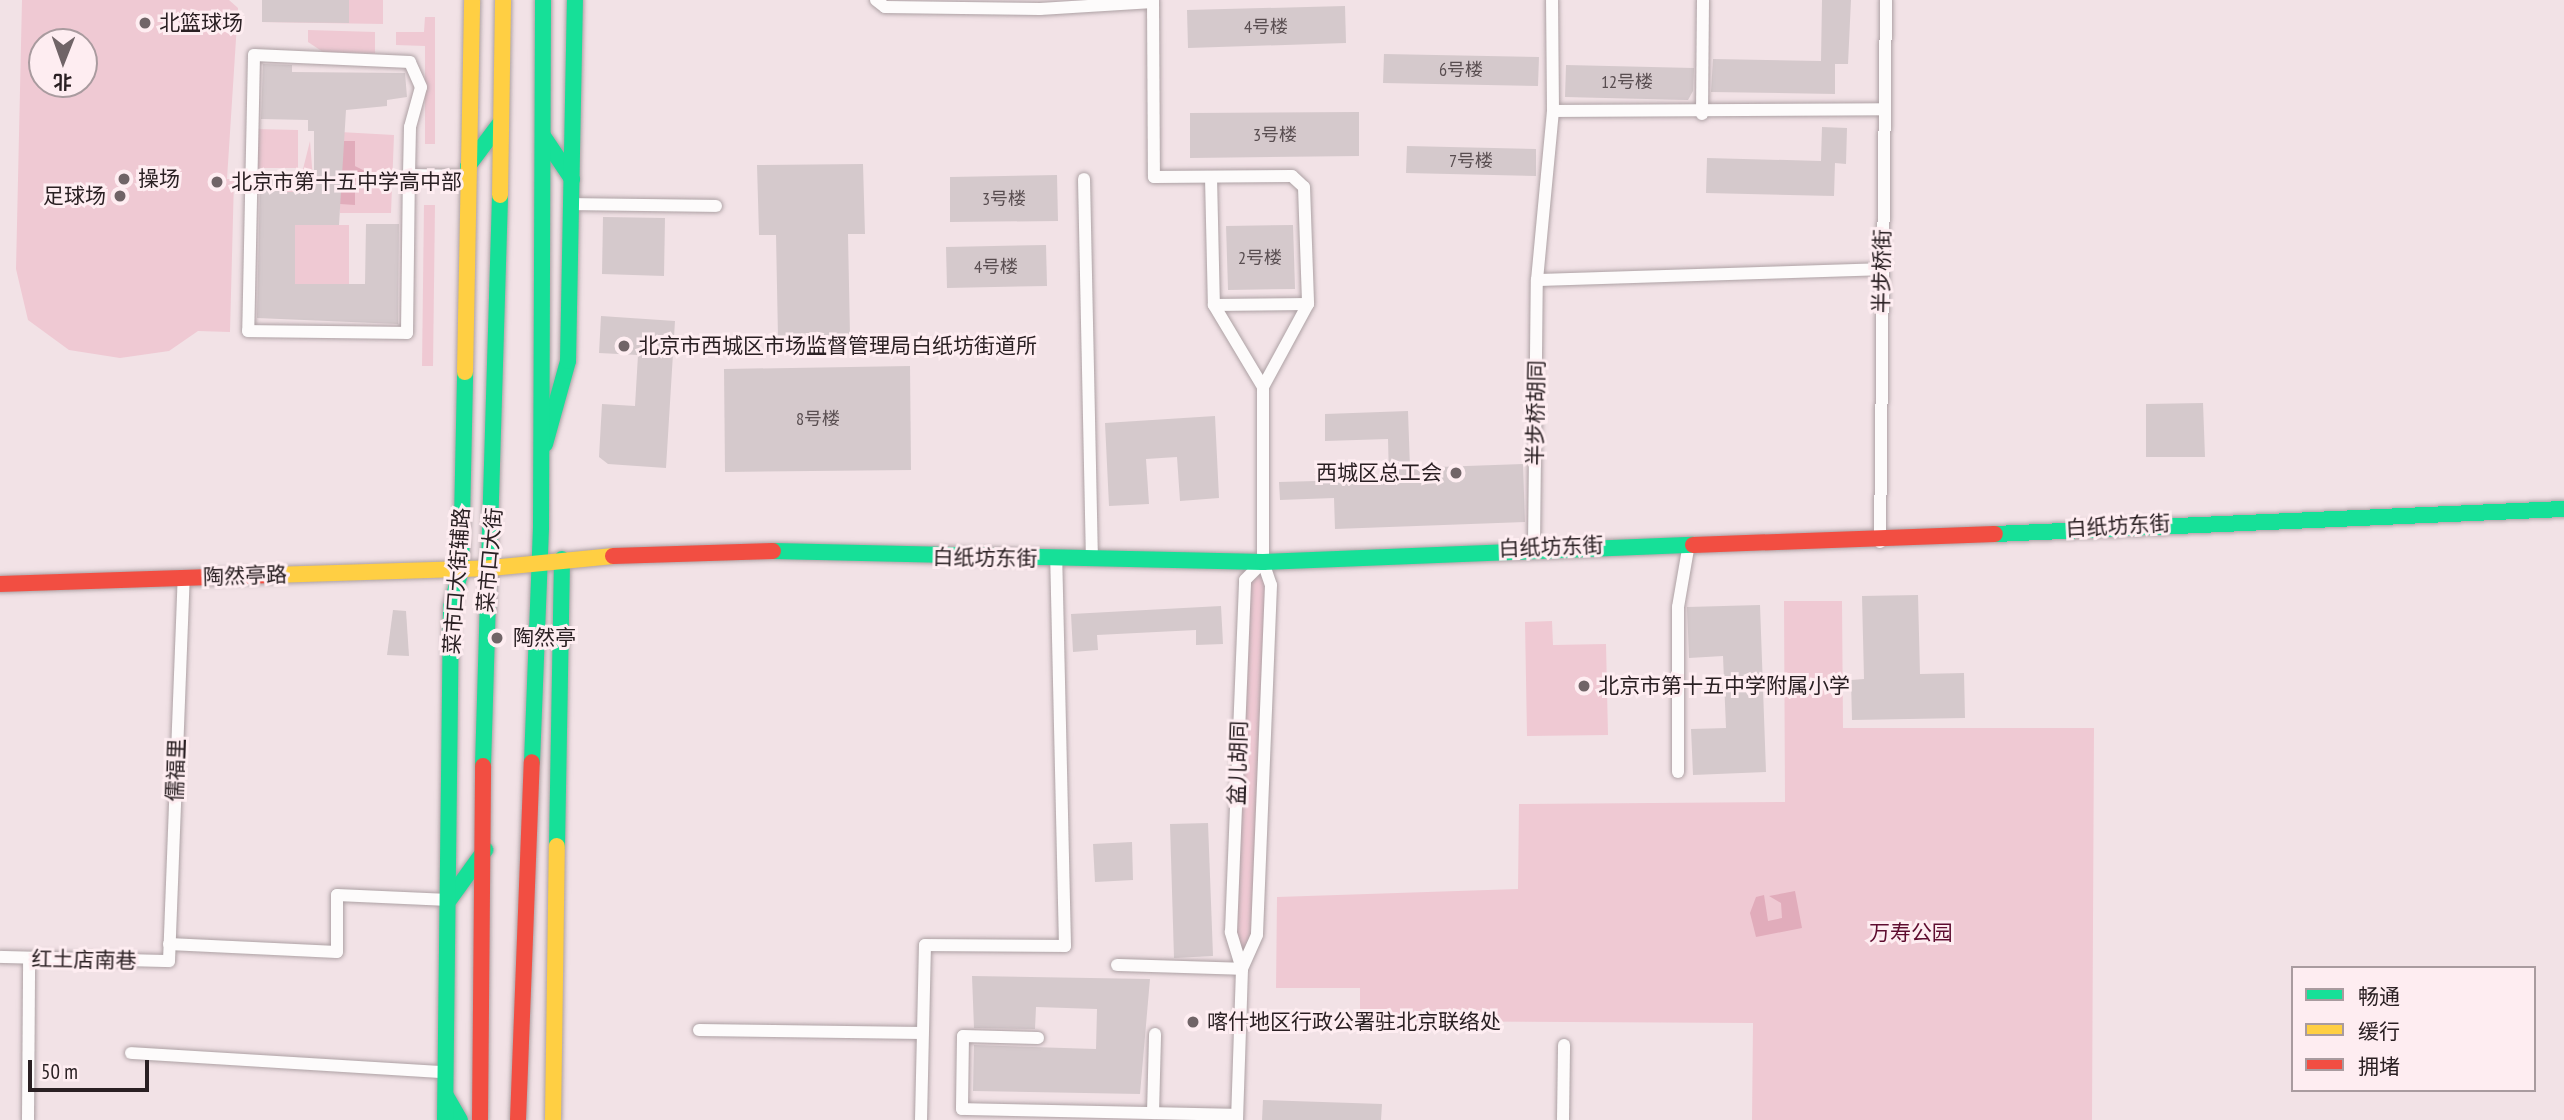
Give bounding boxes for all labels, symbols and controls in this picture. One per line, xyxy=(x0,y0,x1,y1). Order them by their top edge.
place label: 北篮球场 xyxy=(159,10,243,36)
marker: 北篮球场 xyxy=(137,15,153,31)
house number: 4号楼 xyxy=(1244,16,1288,38)
north arrow xyxy=(28,28,98,98)
house number: 6号楼 xyxy=(1439,59,1483,81)
text: 北 xyxy=(53,70,72,94)
house number: 12号楼 xyxy=(1601,71,1653,93)
house number: 3号楼 xyxy=(1253,124,1297,146)
house number: 7号楼 xyxy=(1449,150,1493,172)
place label: 操场 xyxy=(138,166,180,192)
place label: 北京市第十五中学高中部 xyxy=(231,169,462,195)
marker: 操场 xyxy=(116,171,132,187)
marker: 北京市第十五中学高中部 xyxy=(209,174,225,190)
place label: 足球场 xyxy=(43,183,106,209)
marker: 足球场 xyxy=(112,188,128,204)
house number: 3号楼 xyxy=(982,188,1026,210)
street label: 半步桥街 xyxy=(1869,229,1895,313)
house number: 2号楼 xyxy=(1238,247,1282,269)
house number: 4号楼 xyxy=(974,256,1018,278)
place label: 北京市西城区市场监督管理局白纸坊街道所 xyxy=(638,333,1037,359)
marker: 北京市西城区市场监督管理局白纸坊街道所 xyxy=(616,338,632,354)
street label: 半步桥胡同 xyxy=(1522,360,1550,466)
house number: 8号楼 xyxy=(796,408,840,430)
place label: 西城区总工会 xyxy=(1316,460,1442,486)
marker: 西城区总工会 xyxy=(1448,465,1464,481)
street label: 菜市口大街辅路 xyxy=(439,507,475,655)
street label: 菜市口大街 xyxy=(473,507,507,613)
street label: 白纸坊东街 xyxy=(2065,511,2171,541)
street label: 白纸坊东街 xyxy=(1498,533,1604,561)
street label: 白纸坊东街 xyxy=(932,544,1038,572)
street label: 陶然亭路 xyxy=(203,562,287,590)
place label: 陶然亭 xyxy=(513,625,576,651)
marker: 陶然亭 xyxy=(487,628,507,648)
place label: 北京市第十五中学附属小学 xyxy=(1598,673,1850,699)
marker: 北京市第十五中学附属小学 xyxy=(1576,678,1592,694)
street label: 盆儿胡同 xyxy=(1224,721,1252,805)
street label: 儒福里 xyxy=(162,738,190,802)
park label: 万寿公园 xyxy=(1869,920,1953,946)
street label: 红土店南巷 xyxy=(31,946,137,974)
legend xyxy=(2291,966,2536,1092)
text: 畅通 xyxy=(2358,983,2400,1010)
place label: 喀什地区行政公署驻北京联络处 xyxy=(1207,1009,1501,1035)
marker: 喀什地区行政公署驻北京联络处 xyxy=(1185,1014,1201,1030)
text: 缓行 xyxy=(2358,1018,2400,1045)
scale bar xyxy=(32,1046,152,1090)
text: 拥堵 xyxy=(2358,1053,2400,1080)
text: 50 m xyxy=(41,1058,78,1085)

